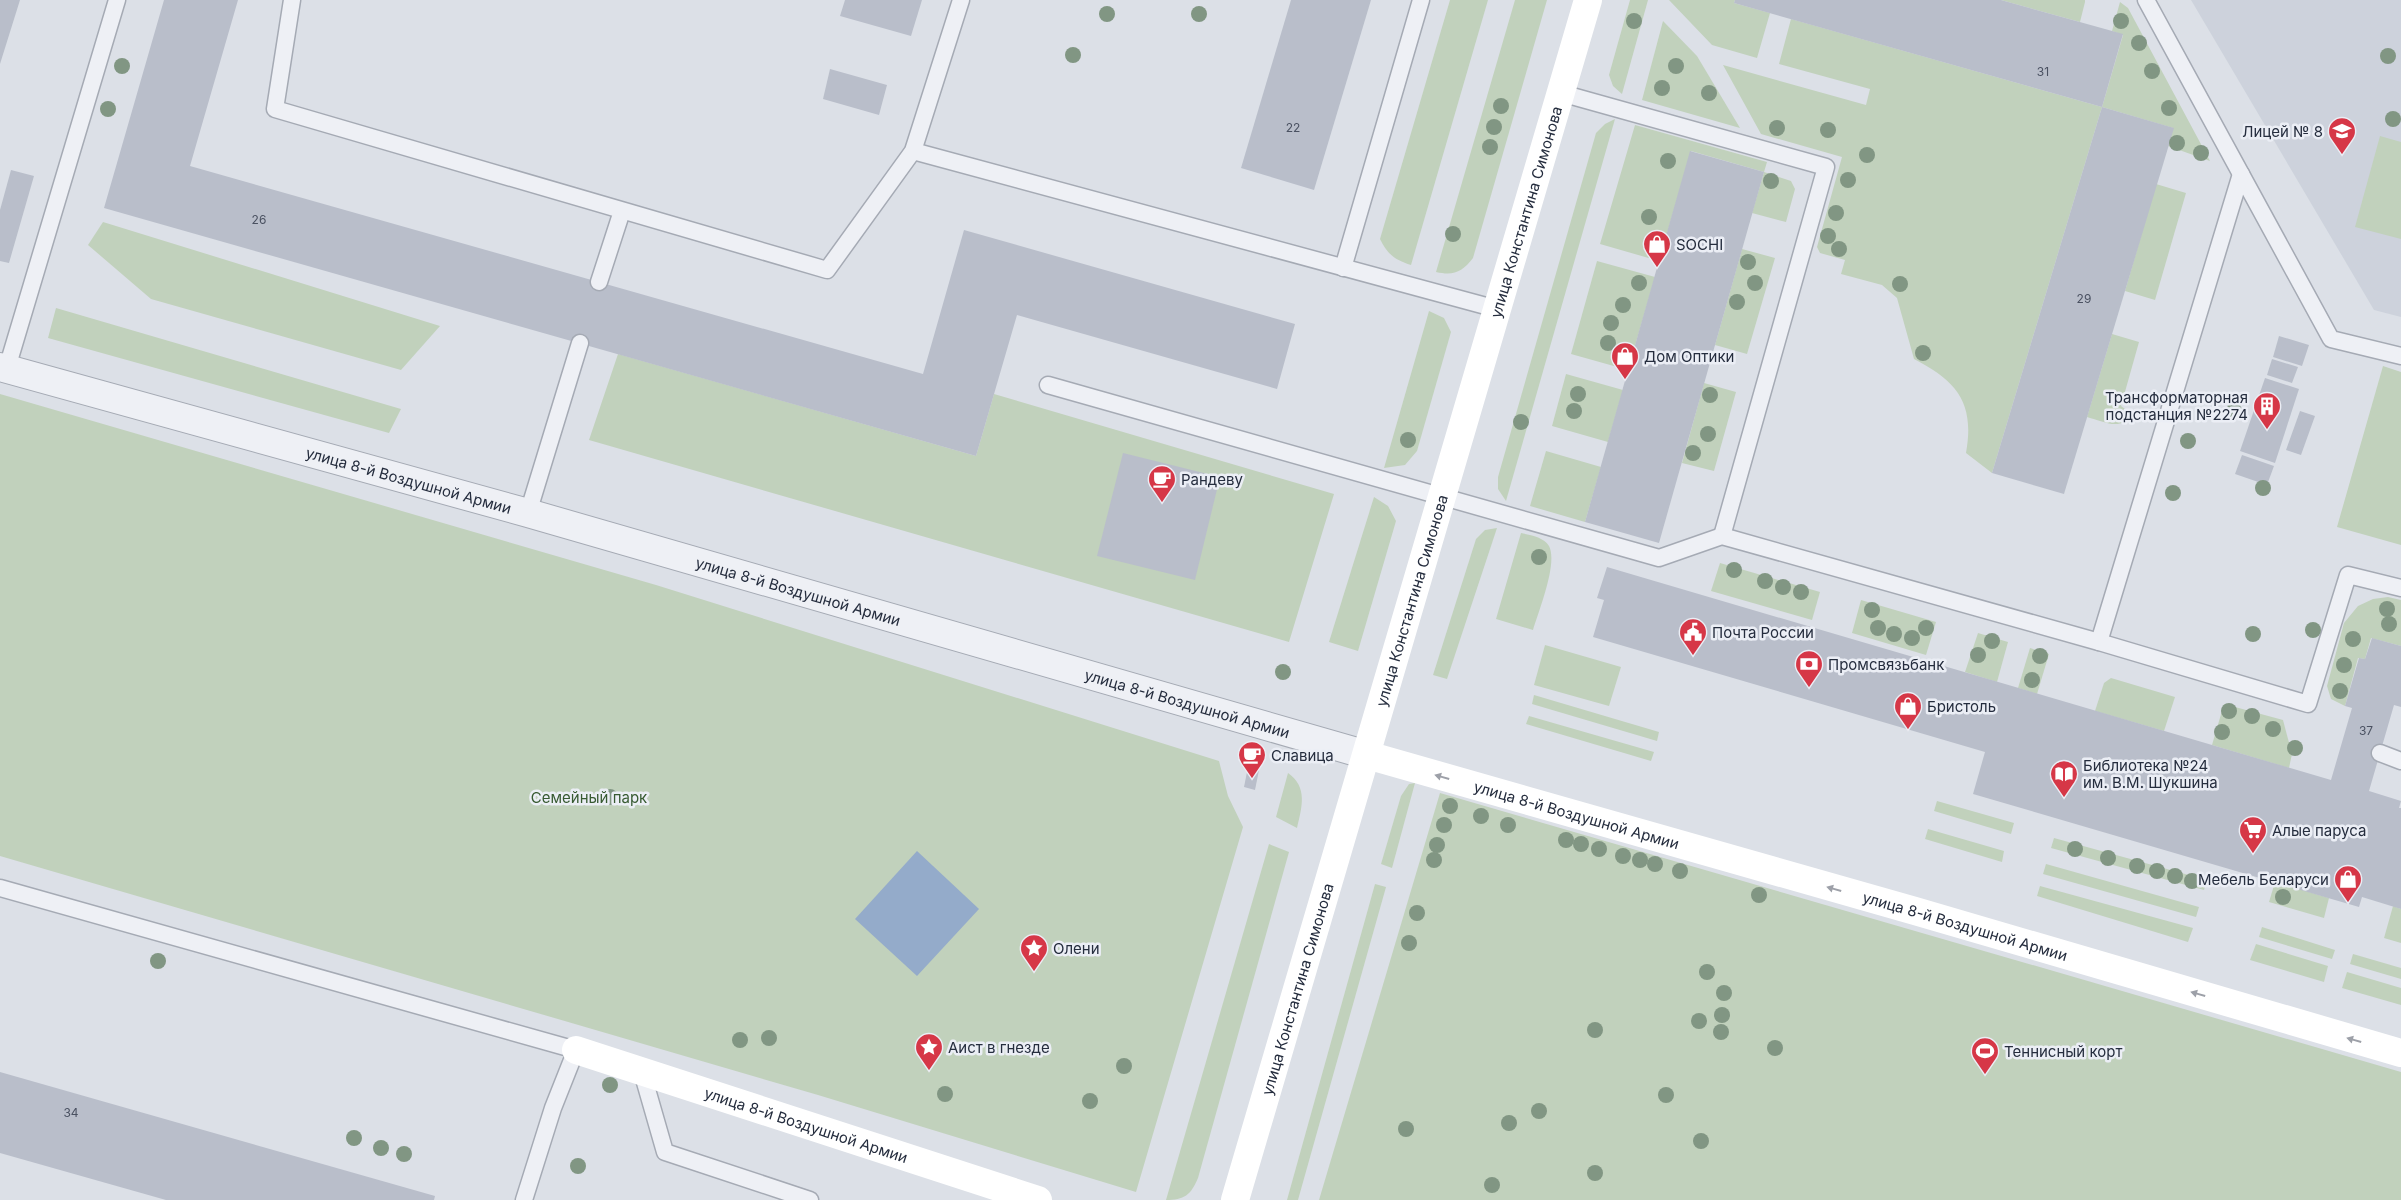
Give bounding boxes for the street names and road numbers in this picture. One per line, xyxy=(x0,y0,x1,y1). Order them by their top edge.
street label: улица Константина Симонова xyxy=(1486,104,1566,320)
street label: улица 8-й Воздушной Армии xyxy=(304,443,514,517)
street label: улица Константина Симонова xyxy=(1371,492,1452,709)
street label: улица 8-й Воздушной Армии xyxy=(693,552,903,629)
street label: улица 8-й Воздушной Армии xyxy=(1083,665,1292,742)
street label: улица 8-й Воздушной Армии xyxy=(1472,776,1681,853)
street label: улица Константина Симонова xyxy=(1257,881,1337,1097)
street label: улица 8-й Воздушной Армии xyxy=(1860,887,2070,965)
street label: улица 8-й Воздушной Армии xyxy=(702,1083,910,1167)

